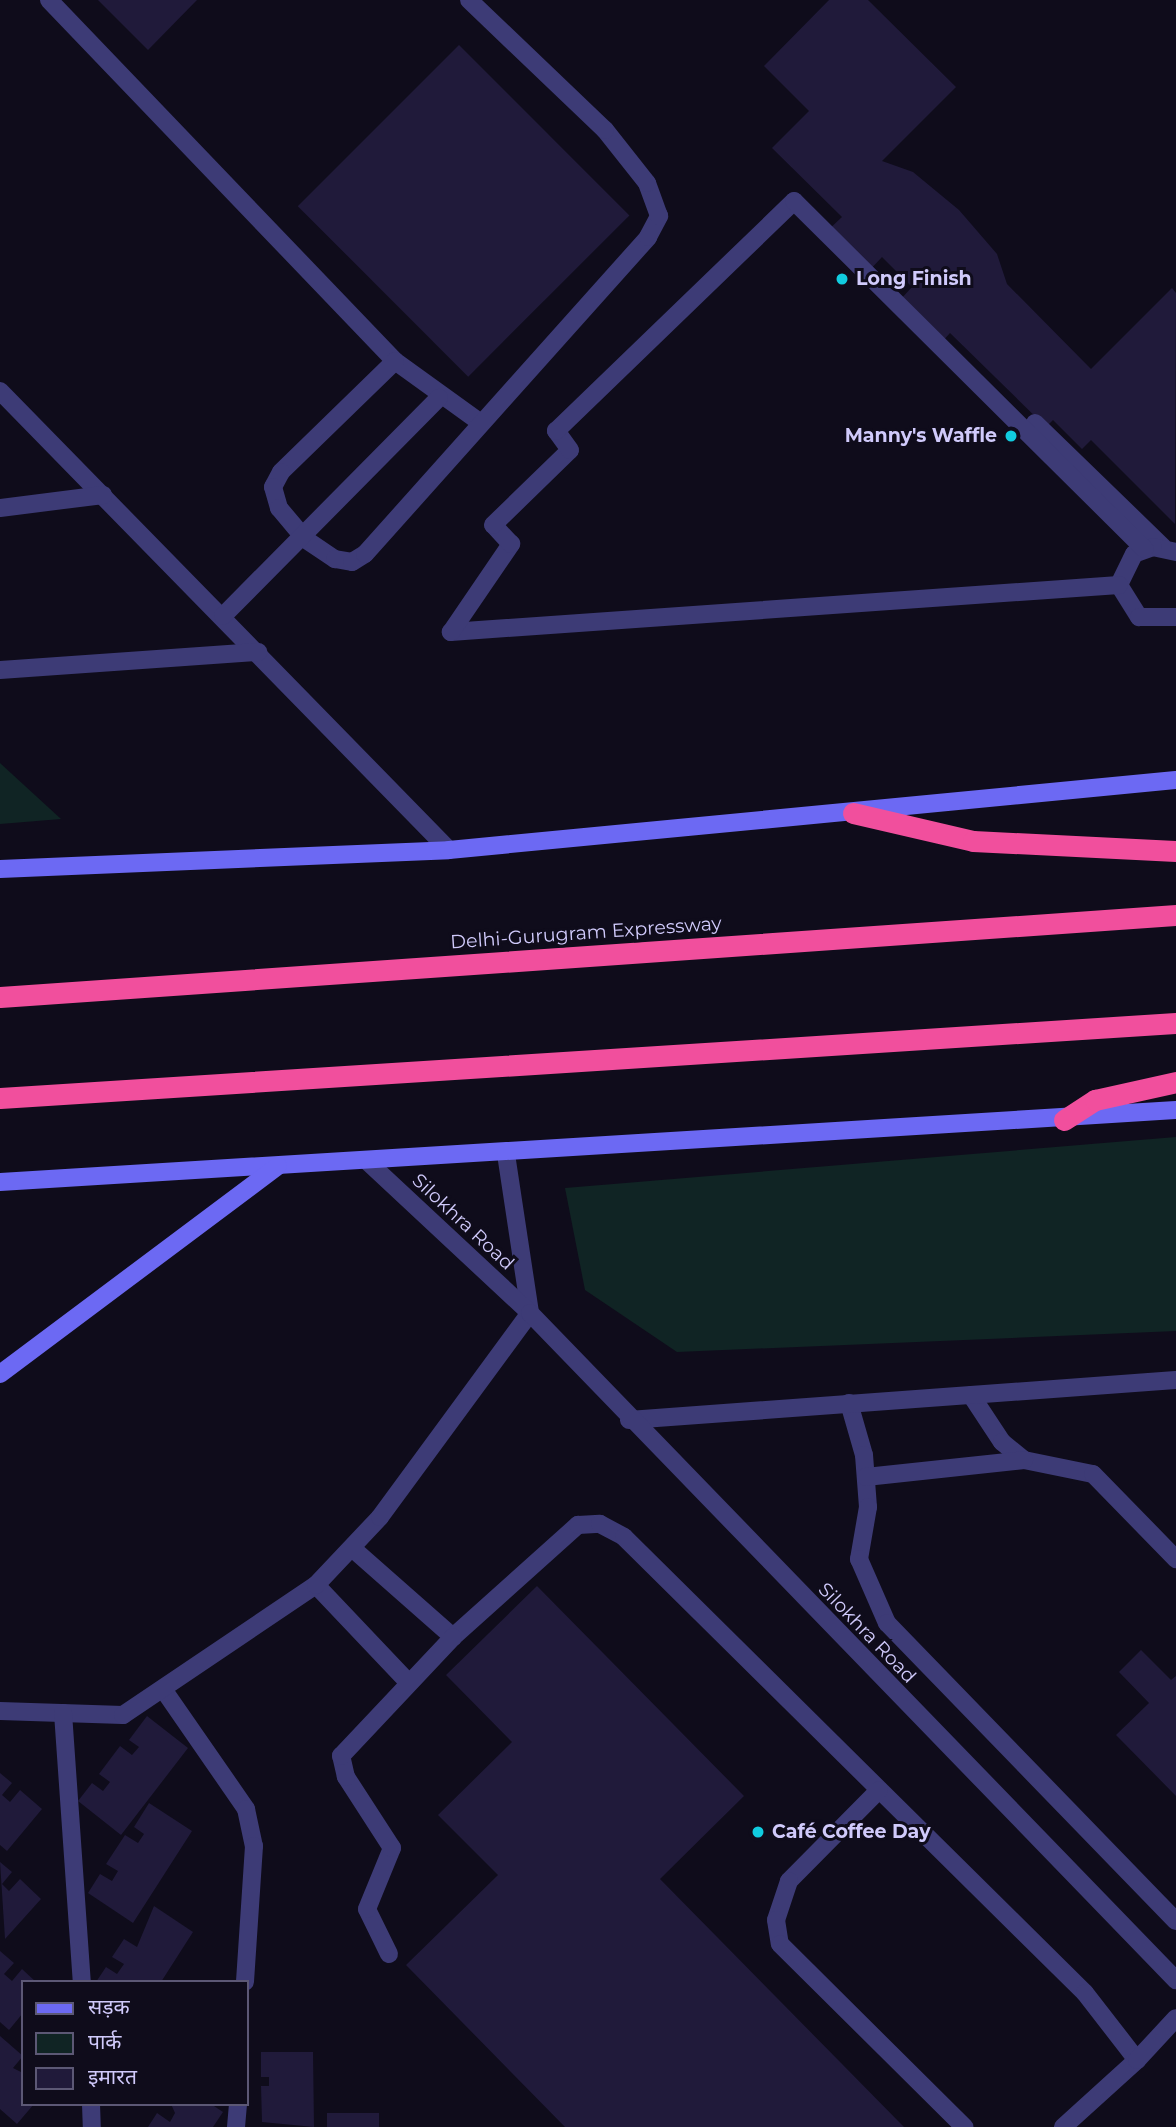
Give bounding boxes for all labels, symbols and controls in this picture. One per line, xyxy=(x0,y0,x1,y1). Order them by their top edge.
place label: Long Finish xyxy=(856,268,972,290)
marker: Long Finish xyxy=(834,271,850,287)
place label: Manny's Waffle xyxy=(845,425,997,447)
marker: Manny's Waffle xyxy=(1003,428,1019,444)
street label: Delhi-Gurugram Expressway xyxy=(450,912,722,954)
street label: Silokhra Road xyxy=(407,1169,519,1275)
street label: Silokhra Road xyxy=(813,1578,921,1688)
place label: Café Coffee Day xyxy=(772,1821,931,1843)
marker: Café Coffee Day xyxy=(750,1824,766,1840)
legend xyxy=(21,1980,248,2106)
text: सड़क xyxy=(88,1994,130,2019)
text: पार्क xyxy=(88,2029,122,2054)
text: इमारत xyxy=(88,2064,137,2089)

